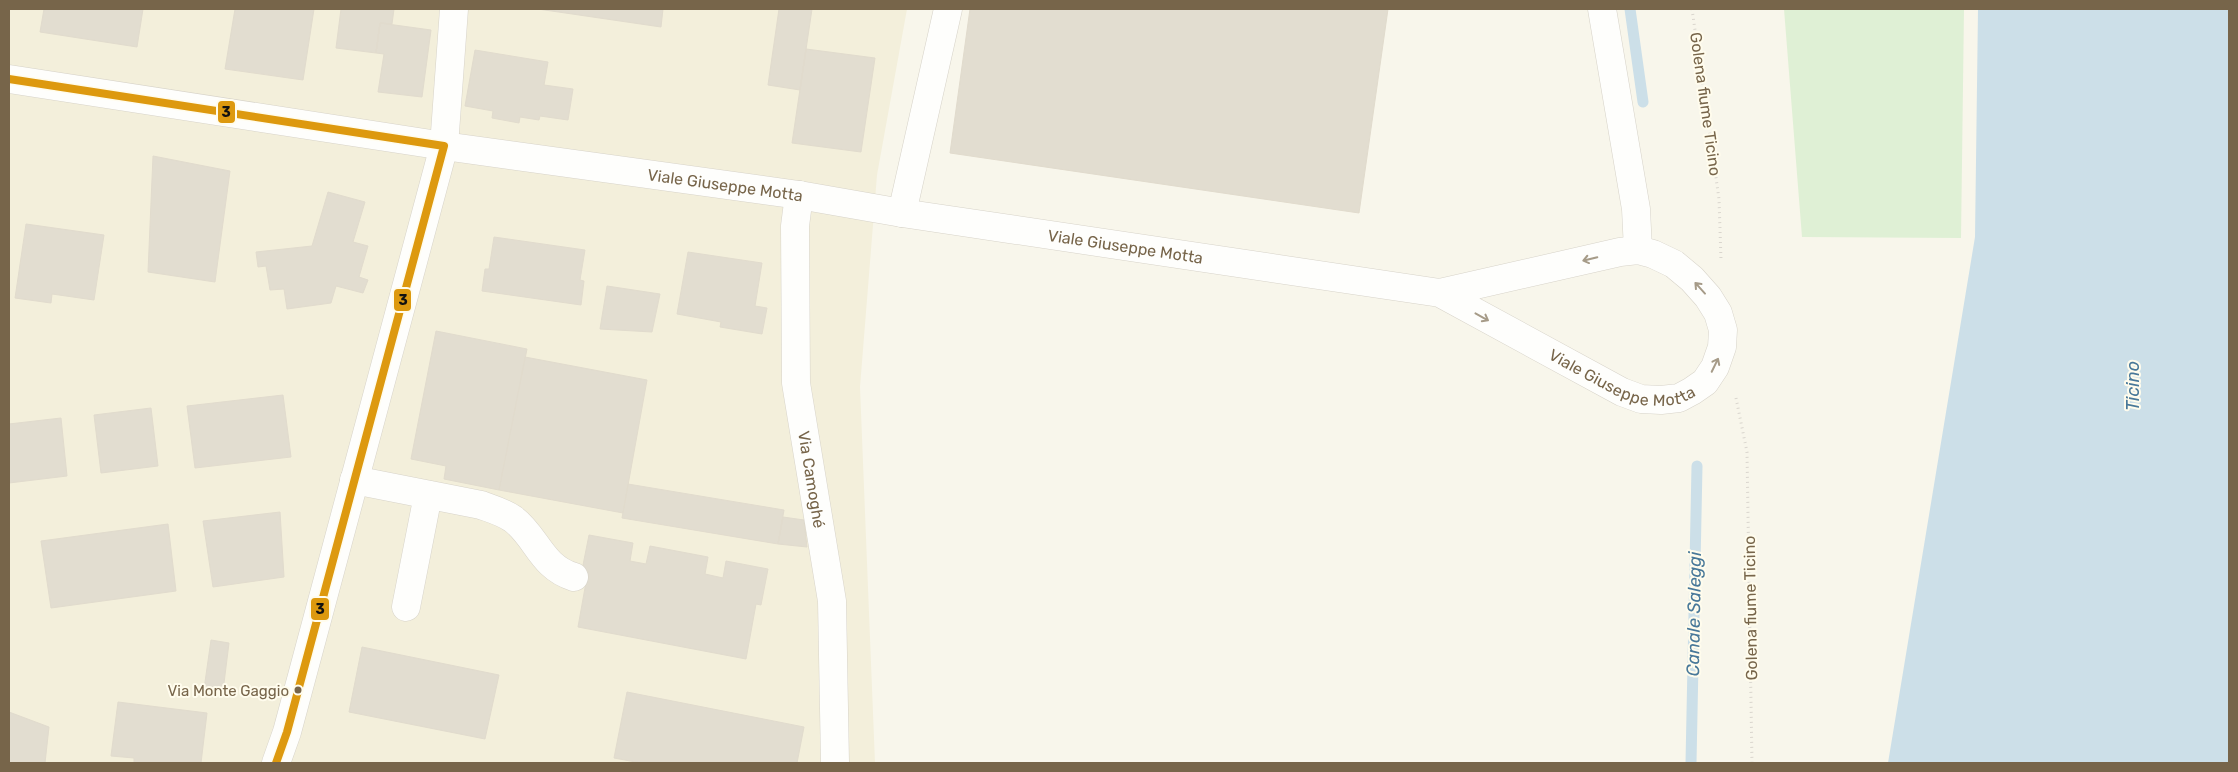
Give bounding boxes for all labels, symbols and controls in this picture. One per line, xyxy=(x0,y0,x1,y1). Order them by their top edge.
street label: Golena fiume Ticino xyxy=(1686,31,1725,177)
line badge: 3 xyxy=(217,100,236,124)
text: 3 xyxy=(221,104,231,121)
street label: Viale Giuseppe Motta xyxy=(646,165,804,205)
street label: Viale Giuseppe Motta xyxy=(1047,226,1204,268)
one-way arrow xyxy=(1583,255,1599,264)
one-way arrow xyxy=(1694,281,1706,294)
line badge: 3 xyxy=(393,288,412,312)
text: 3 xyxy=(398,292,408,309)
one-way arrow xyxy=(1475,312,1490,322)
street label: Viale Giuseppe Motta xyxy=(1546,345,1699,410)
one-way arrow xyxy=(1711,358,1720,373)
water label: Ticino xyxy=(2122,361,2144,411)
street label: Via Camoghé xyxy=(794,429,829,530)
street label: Golena fiume Ticino xyxy=(1740,535,1761,681)
water label: Canale Saleggi xyxy=(1682,551,1706,677)
line badge: 3 xyxy=(310,597,330,621)
text: 3 xyxy=(315,601,325,618)
place label: Via Monte Gaggio xyxy=(168,682,289,700)
marker: Via Monte Gaggio xyxy=(293,685,303,695)

